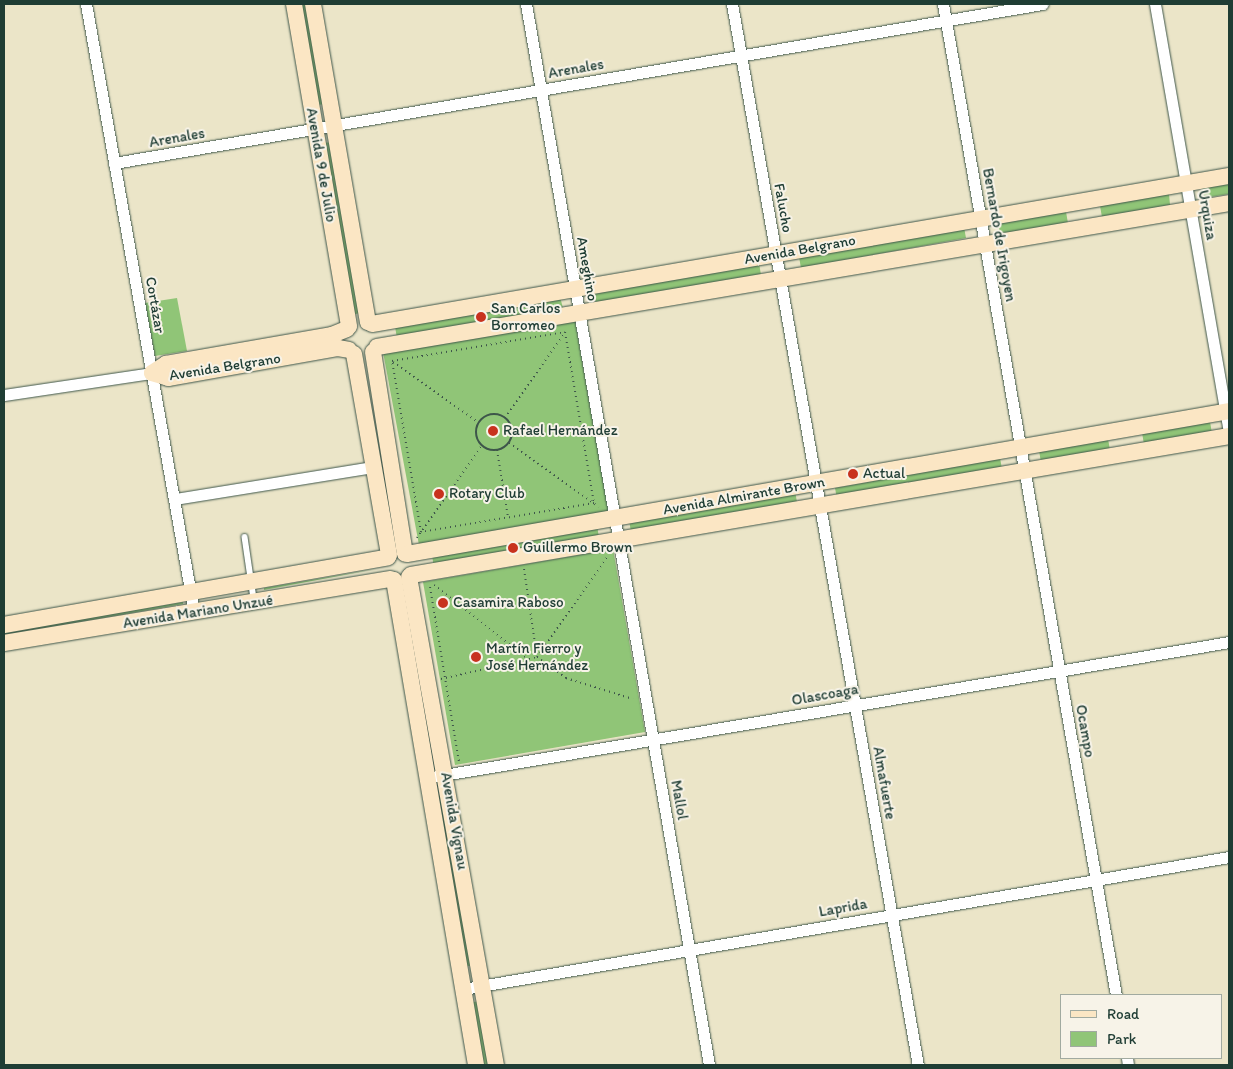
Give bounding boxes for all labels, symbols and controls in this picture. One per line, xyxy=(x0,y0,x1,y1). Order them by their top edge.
street label: Arenales xyxy=(547,55,605,83)
street label: Avenida 9 de Julio xyxy=(302,106,340,224)
street label: Arenales xyxy=(148,124,206,152)
street label: Bernardo de Irigoyen xyxy=(978,167,1020,303)
street label: Falucho xyxy=(770,182,796,234)
street label: Urquiza xyxy=(1194,189,1220,241)
street label: Avenida Belgrano xyxy=(743,231,857,269)
street label: Ameghino xyxy=(573,235,601,303)
street label: Cortázar xyxy=(141,275,169,335)
place label: San Carlos Borromeo xyxy=(491,299,561,334)
marker: San Carlos Borromeo xyxy=(475,311,487,323)
street label: Avenida Belgrano xyxy=(168,349,282,385)
place label: Rafael Hernández xyxy=(503,422,618,440)
marker: Rafael Hernández xyxy=(487,425,499,437)
place label: Actual xyxy=(863,465,905,483)
marker: Actual xyxy=(847,468,859,480)
street label: Avenida Almirante Brown xyxy=(661,473,827,519)
place label: Rotary Club xyxy=(449,485,525,503)
marker: Rotary Club xyxy=(433,488,445,500)
place label: Guillermo Brown xyxy=(523,539,633,557)
marker: Guillermo Brown xyxy=(507,542,519,554)
street label: Avenida Mariano Unzué xyxy=(122,591,274,633)
place label: Casamira Raboso xyxy=(453,594,564,612)
marker: Casamira Raboso xyxy=(437,597,449,609)
place label: Martín Fierro y José Hernández xyxy=(486,639,588,674)
marker: Martín Fierro y José Hernández xyxy=(470,651,482,663)
street label: Olascoaga xyxy=(790,680,860,710)
street label: Ocampo xyxy=(1072,703,1098,759)
street label: Almafuerte xyxy=(869,745,899,821)
street label: Avenida Vignau xyxy=(437,771,471,871)
street label: Mallol xyxy=(667,779,691,821)
street label: Laprida xyxy=(817,895,869,921)
legend xyxy=(1060,994,1223,1059)
text: Road xyxy=(1107,1005,1139,1023)
text: Park xyxy=(1107,1030,1137,1048)

